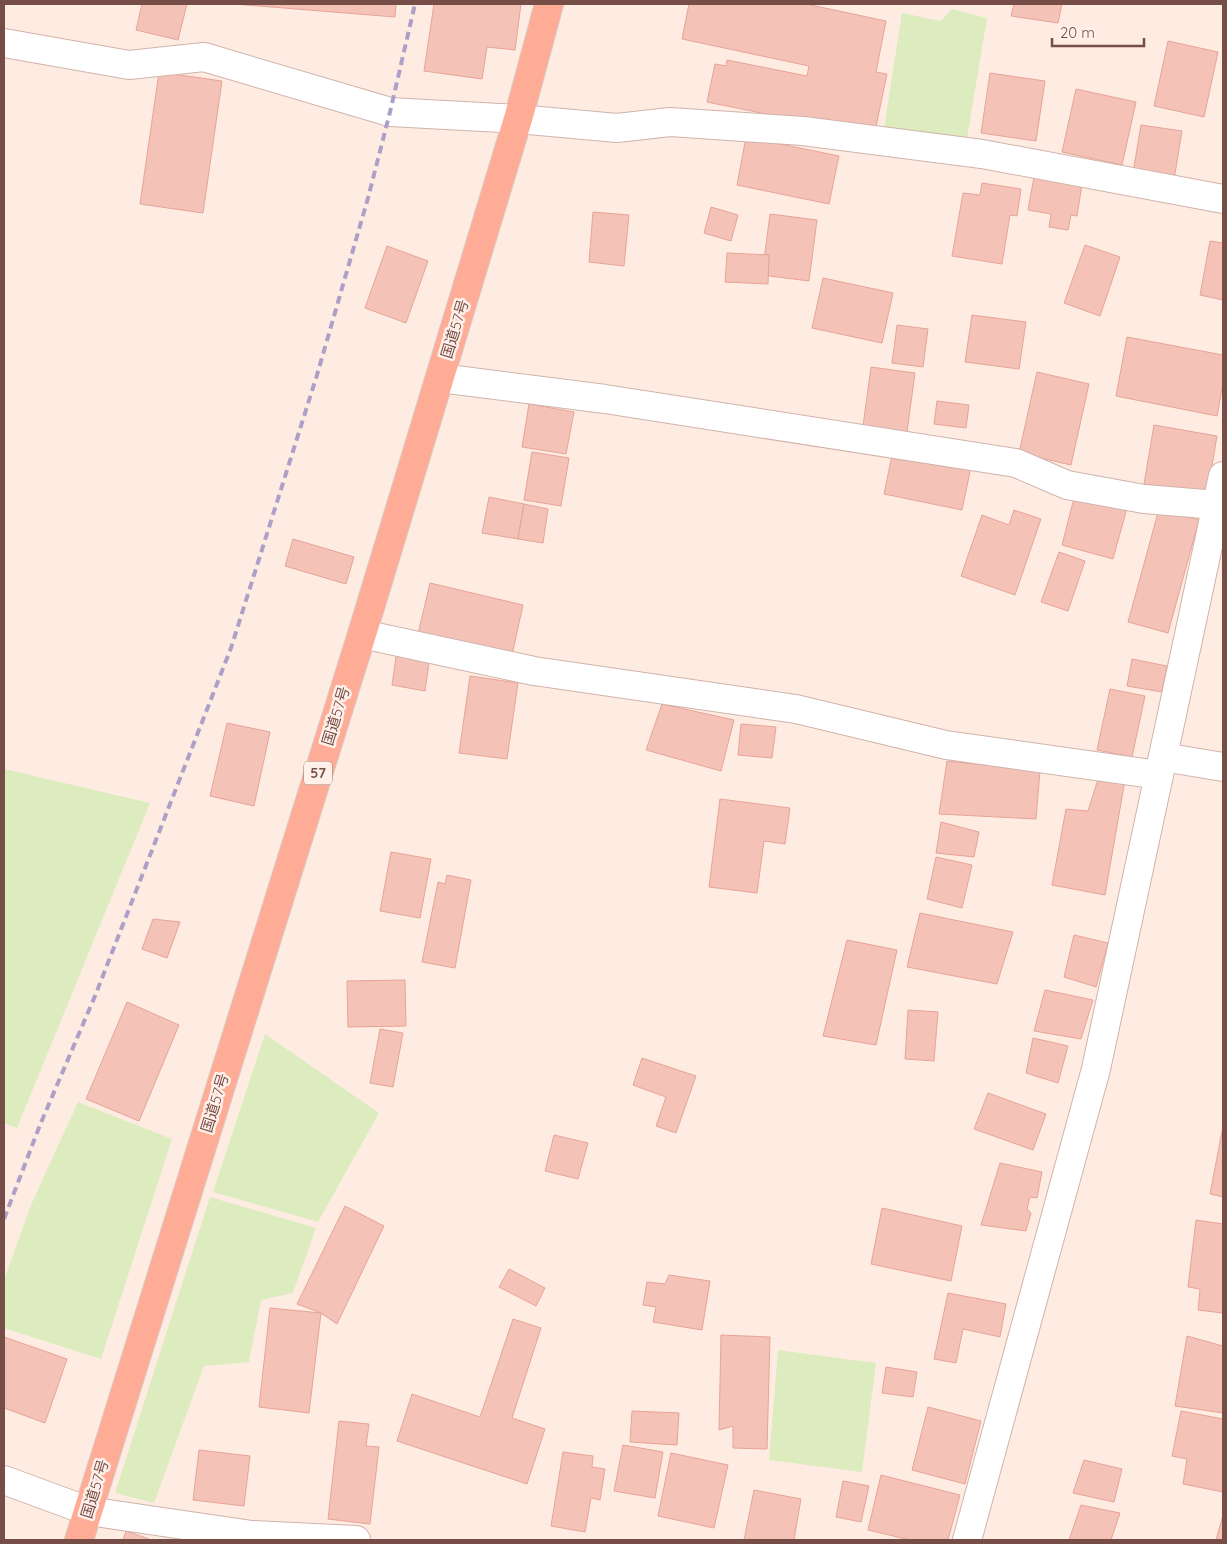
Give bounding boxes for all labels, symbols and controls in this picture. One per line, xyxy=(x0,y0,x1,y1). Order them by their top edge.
scale bar xyxy=(1052,15,1144,47)
text: 20 m xyxy=(1060,23,1095,42)
street label: 国道57号 xyxy=(437,297,473,361)
street label: 国道57号 xyxy=(318,684,354,748)
road number: 57 xyxy=(304,761,332,784)
street label: 国道57号 xyxy=(197,1071,233,1135)
street label: 国道57号 xyxy=(77,1457,113,1521)

